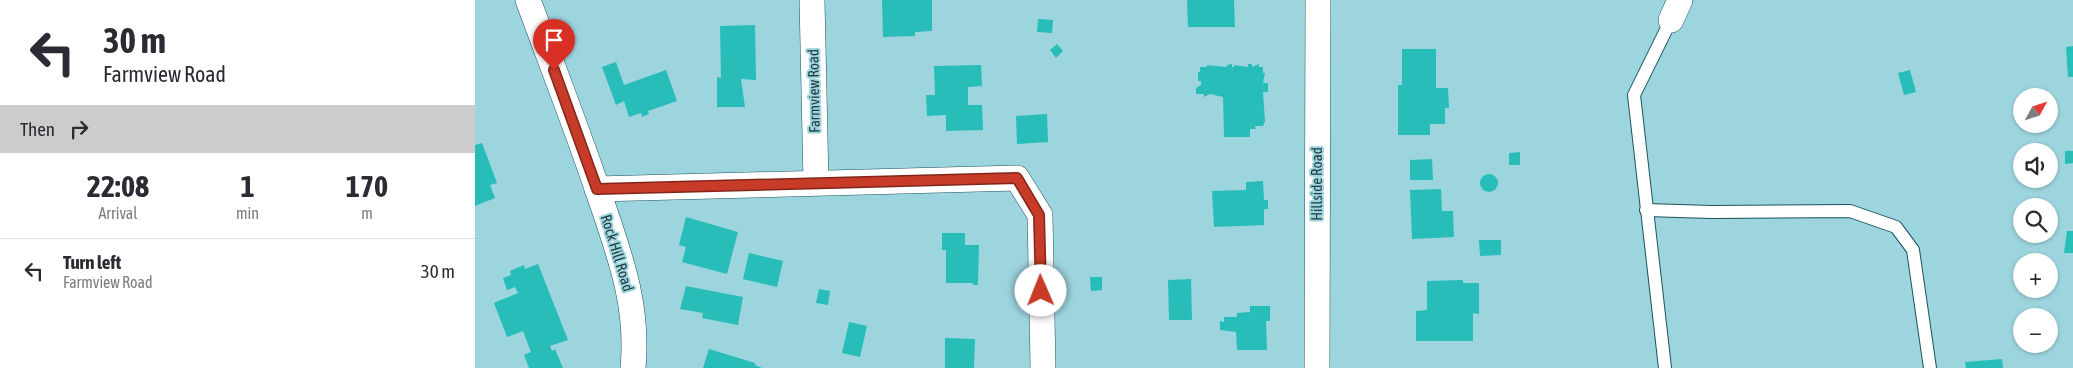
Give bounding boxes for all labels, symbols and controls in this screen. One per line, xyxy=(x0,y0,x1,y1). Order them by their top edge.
pin xyxy=(533,19,575,70)
icon: left xyxy=(20,20,85,85)
text: 30 m xyxy=(103,20,166,60)
icon: arrive xyxy=(540,26,568,54)
street label: Farmview Road xyxy=(804,49,823,133)
text: Farmview Road xyxy=(103,61,226,87)
north arrow xyxy=(2013,88,2057,132)
map controls xyxy=(2013,88,2058,353)
icon: right xyxy=(65,115,93,143)
text: Then xyxy=(20,118,55,140)
button: sound xyxy=(2013,143,2058,188)
street label: Hillside Road xyxy=(1308,147,1325,221)
text: 22:08 xyxy=(87,169,149,203)
text: 1 xyxy=(240,169,255,203)
text: 170 xyxy=(346,169,388,203)
button: search xyxy=(2013,198,2058,243)
text: Arrival xyxy=(98,204,138,222)
text: min xyxy=(236,204,259,222)
text: m xyxy=(361,204,373,222)
street label: Rock Hill Road xyxy=(598,212,637,293)
text: Turn left xyxy=(63,251,121,273)
button: + xyxy=(2013,253,2058,298)
icon: left xyxy=(20,257,48,285)
text: 30 m xyxy=(421,260,455,282)
position arrow xyxy=(1014,264,1066,316)
text: Farmview Road xyxy=(63,273,152,291)
button: − xyxy=(2013,308,2058,353)

